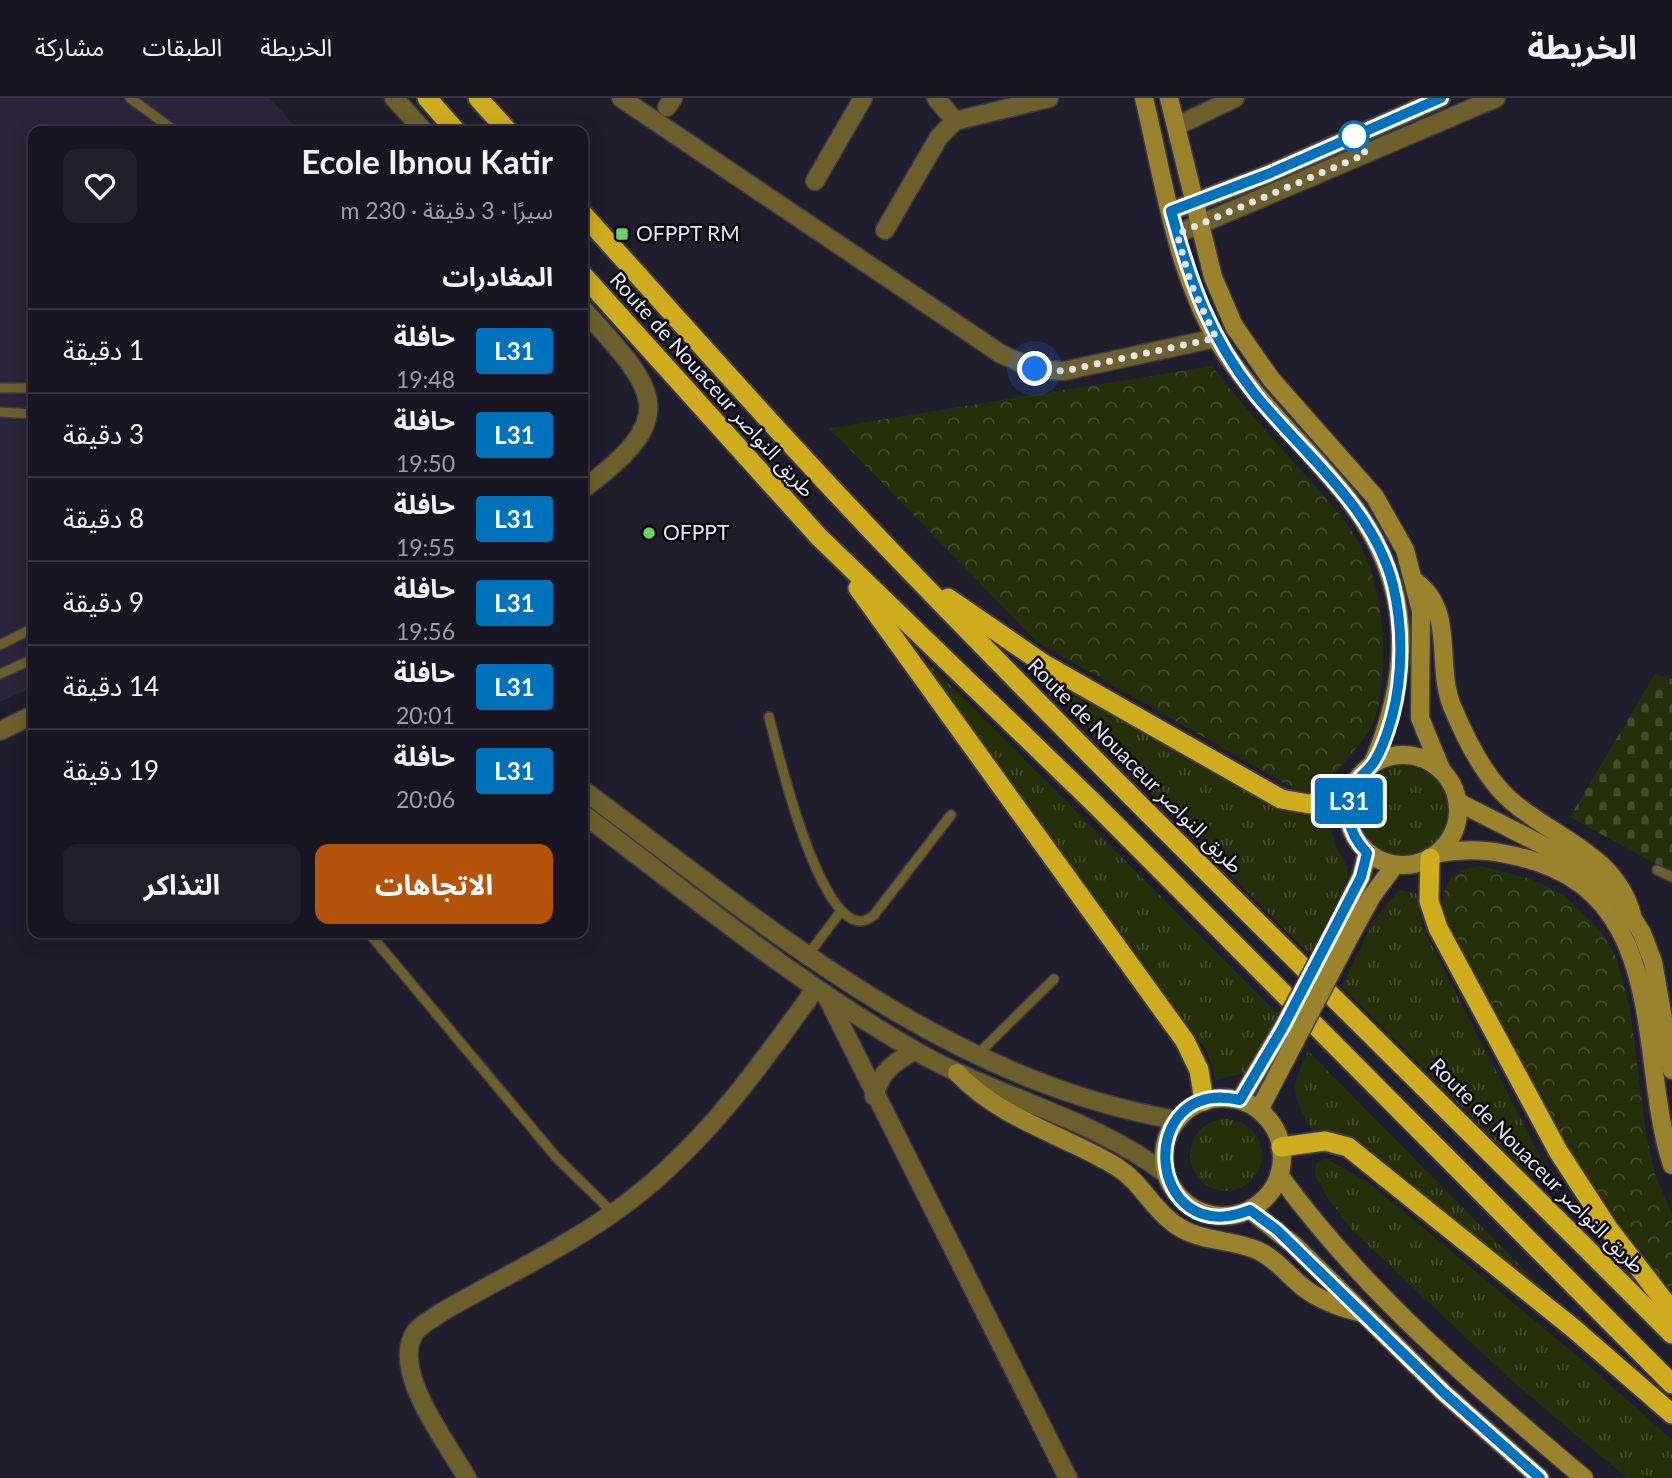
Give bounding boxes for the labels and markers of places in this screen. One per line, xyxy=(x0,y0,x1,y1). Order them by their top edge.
unlabelled marker xyxy=(1339,121,1369,151)
place label: OFPPT RM xyxy=(636,220,740,245)
marker: OFPPT RM xyxy=(614,226,630,242)
place label: OFPPT xyxy=(663,519,730,544)
marker: OFPPT xyxy=(641,525,657,541)

